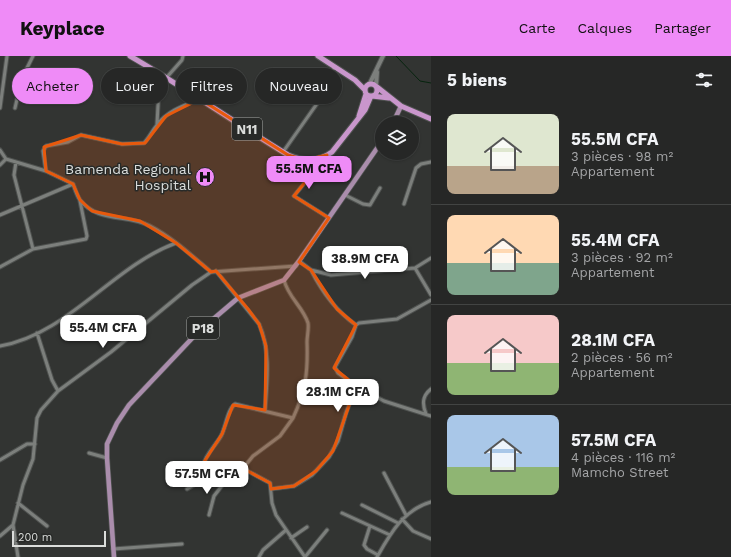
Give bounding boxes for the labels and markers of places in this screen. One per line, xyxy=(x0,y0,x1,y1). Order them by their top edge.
pin: 55.5M CFA xyxy=(263,156,355,190)
place label: Bamenda Regional Hospital xyxy=(65,161,192,193)
hospital icon: Bamenda Regional Hospital xyxy=(194,166,216,188)
pin: 38.9M CFA xyxy=(319,246,411,280)
pin: 55.4M CFA xyxy=(57,315,149,349)
pin: 28.1M CFA xyxy=(292,379,384,413)
pin: 57.5M CFA xyxy=(161,461,253,495)

